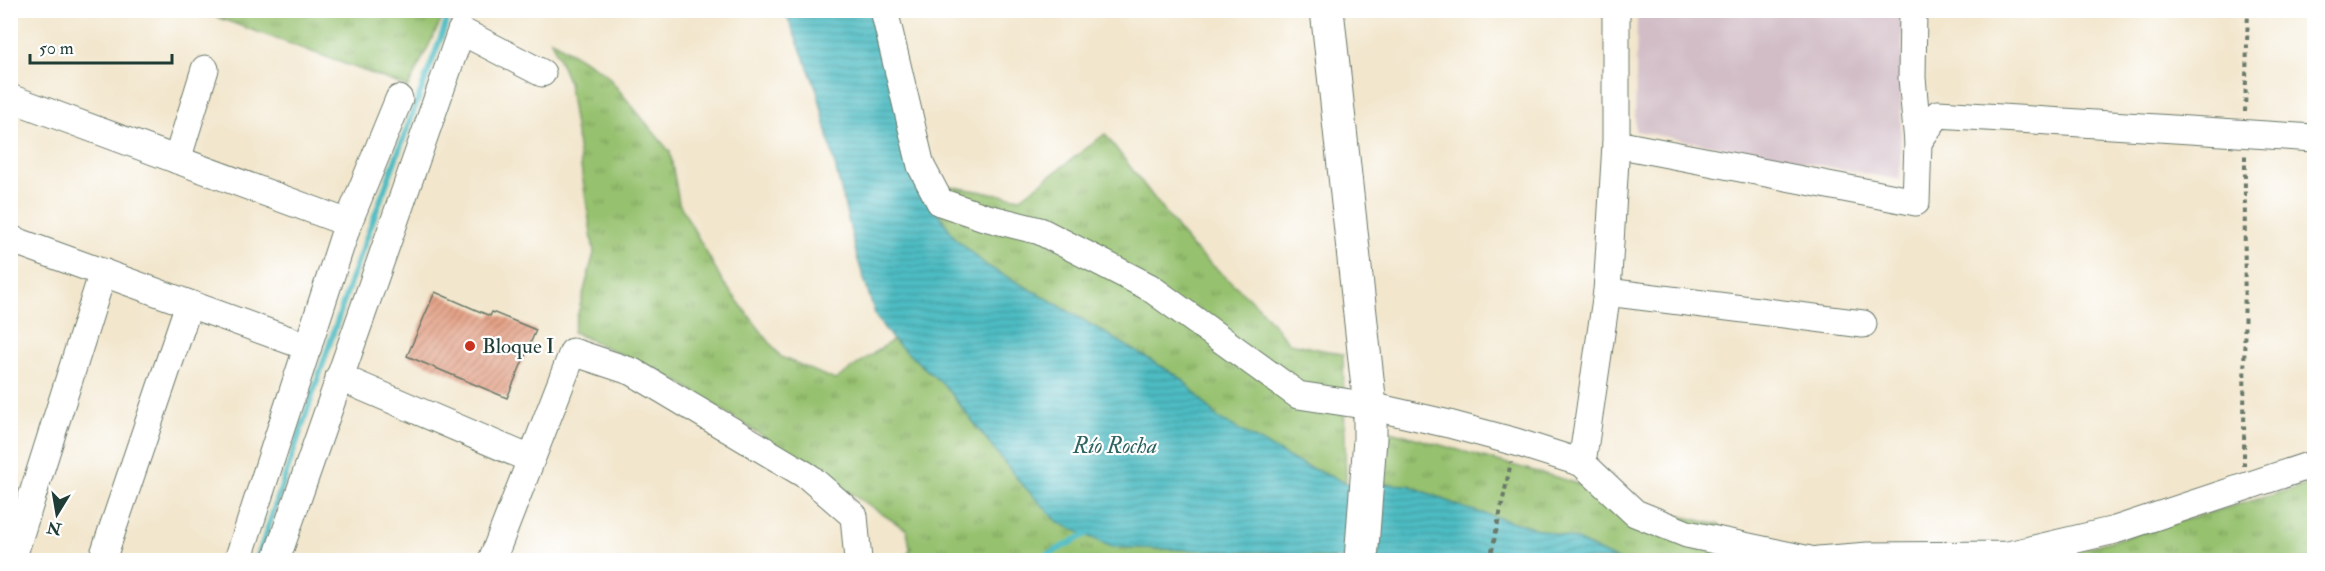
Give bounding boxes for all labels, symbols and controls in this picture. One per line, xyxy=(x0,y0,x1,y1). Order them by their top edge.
scale bar xyxy=(30,27,172,65)
text: 50 m xyxy=(39,37,74,60)
place label: Bloque I xyxy=(482,333,555,360)
marker: Bloque I xyxy=(463,339,477,353)
water label: Río Rocha xyxy=(1072,432,1157,460)
north arrow xyxy=(27,484,87,544)
text: N xyxy=(45,516,64,539)

